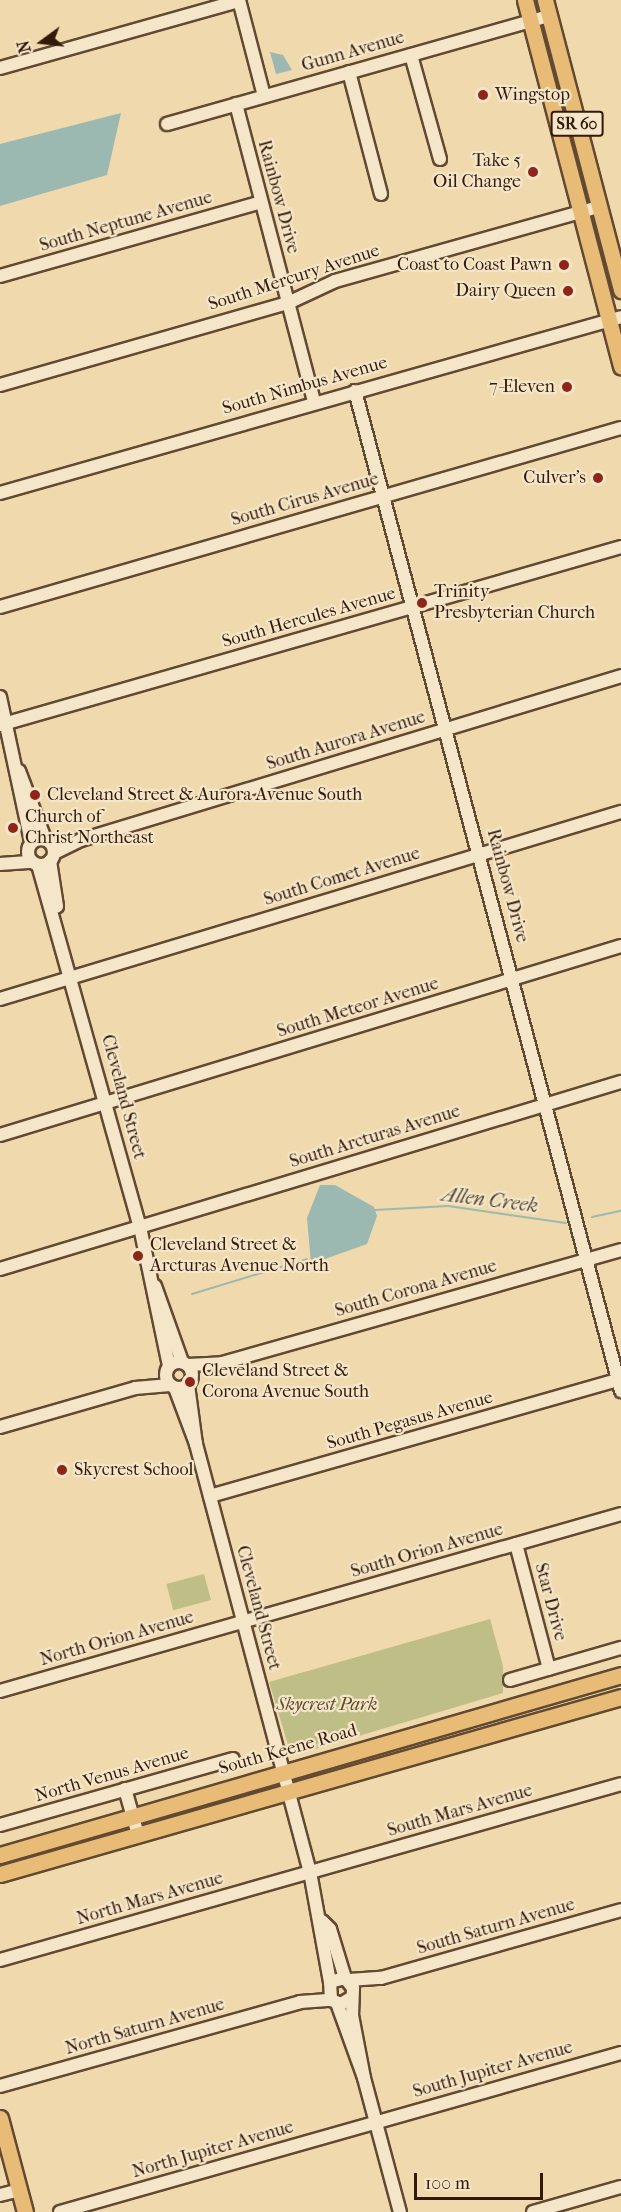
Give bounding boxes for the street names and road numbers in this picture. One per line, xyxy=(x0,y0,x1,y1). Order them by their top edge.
street label: Gunn Avenue xyxy=(299,27,407,77)
road number: SR 60 xyxy=(550,111,604,137)
street label: Rainbow Drive xyxy=(252,138,304,256)
street label: South Neptune Avenue xyxy=(37,187,215,257)
street label: South Mercury Avenue xyxy=(206,240,382,316)
street label: South Nimbus Avenue xyxy=(220,352,390,420)
street label: South Cirus Avenue xyxy=(229,469,381,531)
street label: South Hercules Avenue xyxy=(220,583,398,653)
street label: South Aurora Avenue xyxy=(264,707,428,775)
street label: Rainbow Drive xyxy=(481,827,533,945)
street label: South Comet Avenue xyxy=(261,843,423,911)
street label: South Meteor Avenue xyxy=(275,973,441,1043)
street label: Cleveland Street xyxy=(96,1032,150,1162)
street label: South Arcturas Avenue xyxy=(287,1101,463,1173)
street label: South Corona Avenue xyxy=(333,1256,499,1322)
street label: South Pegasus Avenue xyxy=(325,1387,495,1455)
street label: South Orion Avenue xyxy=(348,1519,506,1583)
street label: Cleveland Street xyxy=(231,1543,285,1673)
street label: Star Drive xyxy=(529,1561,571,1643)
street label: North Orion Avenue xyxy=(38,1607,196,1671)
street label: South Keene Road xyxy=(217,1720,359,1780)
street label: North Venus Avenue xyxy=(33,1743,191,1807)
street label: South Mars Avenue xyxy=(385,1780,535,1842)
street label: North Mars Avenue xyxy=(74,1868,226,1930)
street label: South Saturn Avenue xyxy=(415,1894,577,1960)
street label: North Saturn Avenue xyxy=(63,1994,227,2060)
street label: South Jupiter Avenue xyxy=(411,2037,575,2103)
street label: North Jupiter Avenue xyxy=(130,2117,296,2183)

